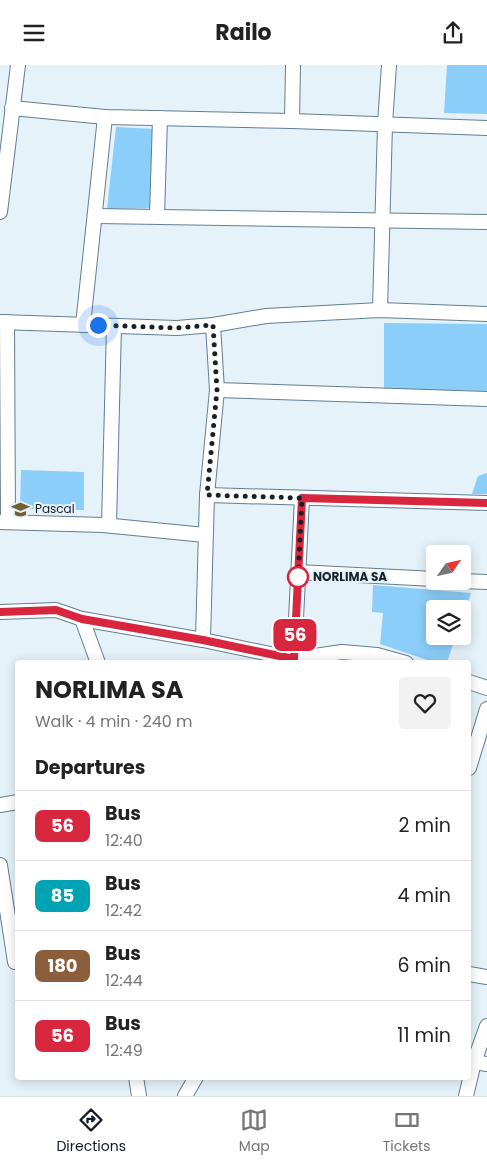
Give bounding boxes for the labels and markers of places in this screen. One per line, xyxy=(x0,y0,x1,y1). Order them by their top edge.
school or university icon: Pascal xyxy=(11,499,31,519)
place label: Pascal xyxy=(35,500,75,517)
marker: NORLIMA SA xyxy=(287,566,309,588)
place label: NORLIMA SA xyxy=(313,568,387,585)

